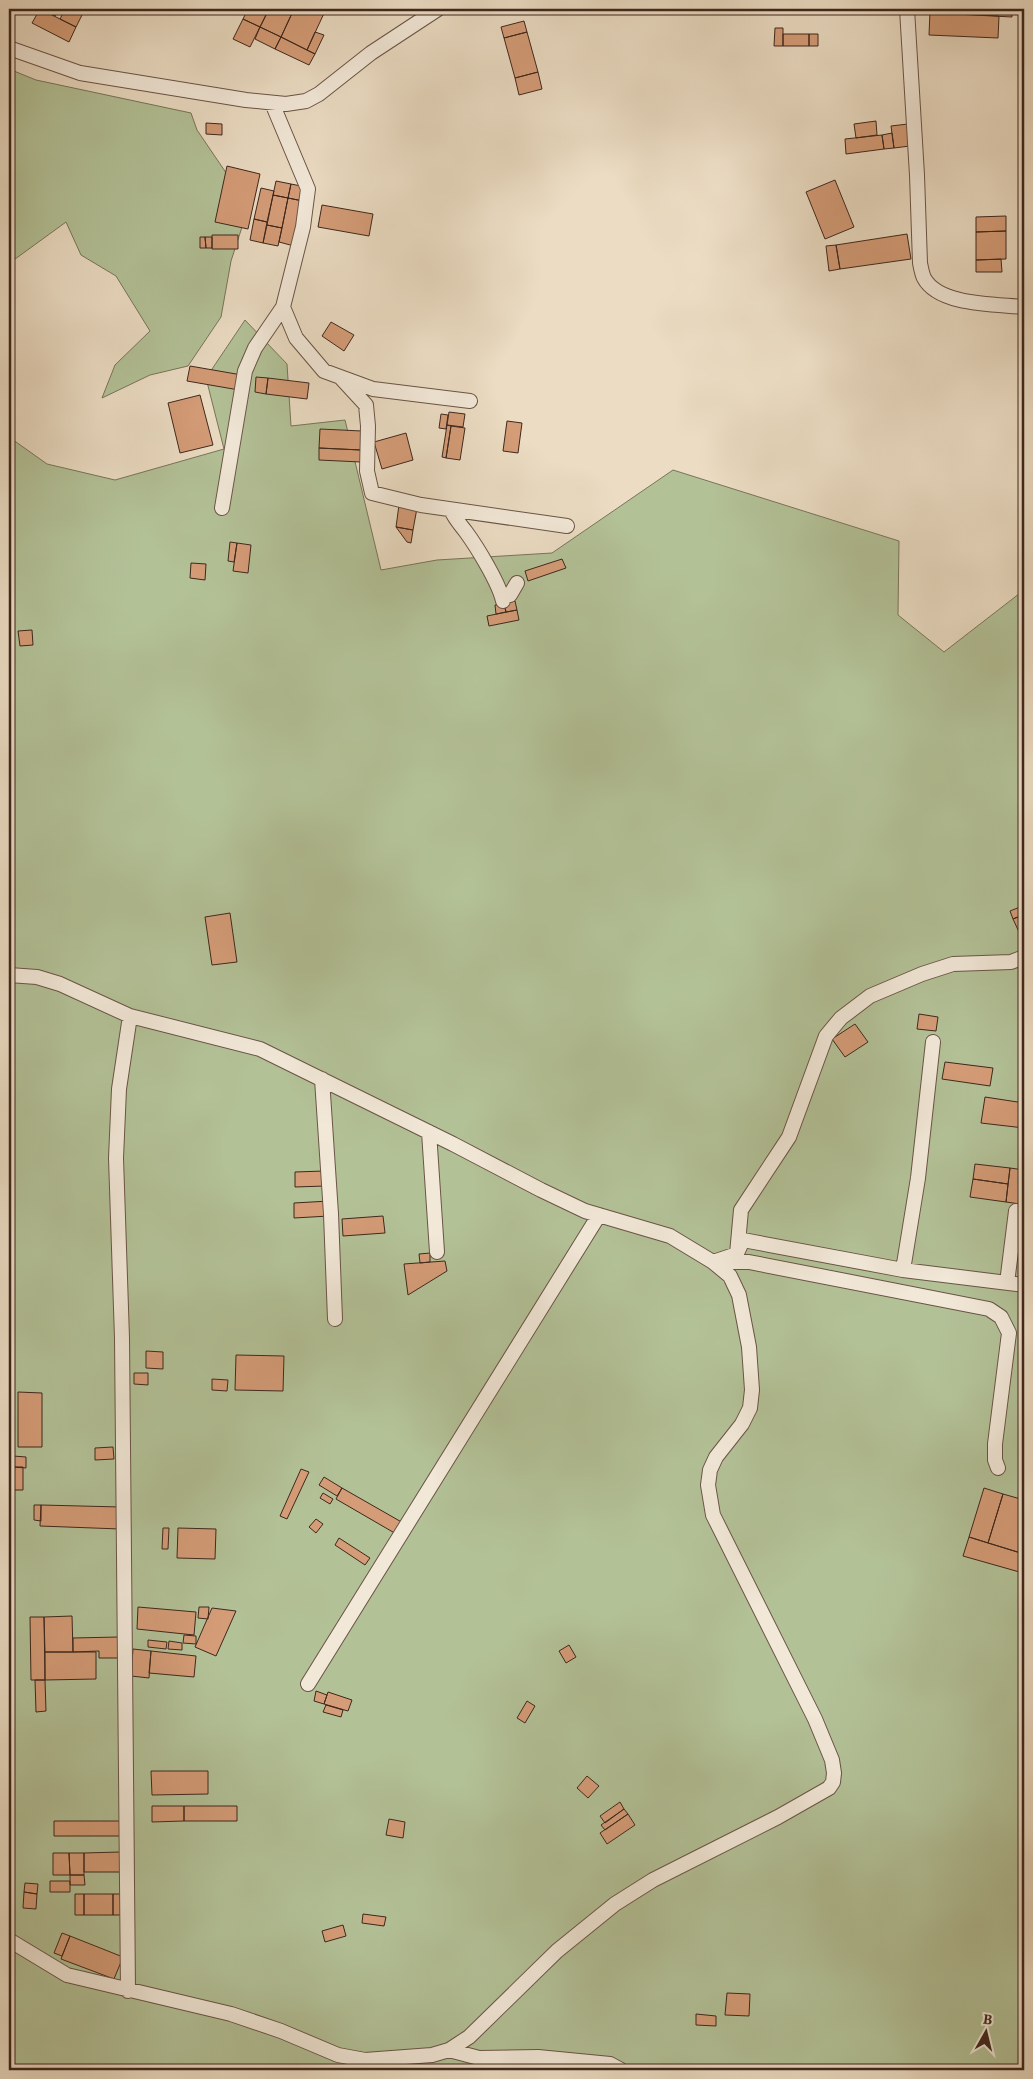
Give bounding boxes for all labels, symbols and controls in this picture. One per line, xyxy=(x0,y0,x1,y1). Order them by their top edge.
north arrow xyxy=(960,2006,1010,2056)
text: B xyxy=(982,2011,994,2031)

